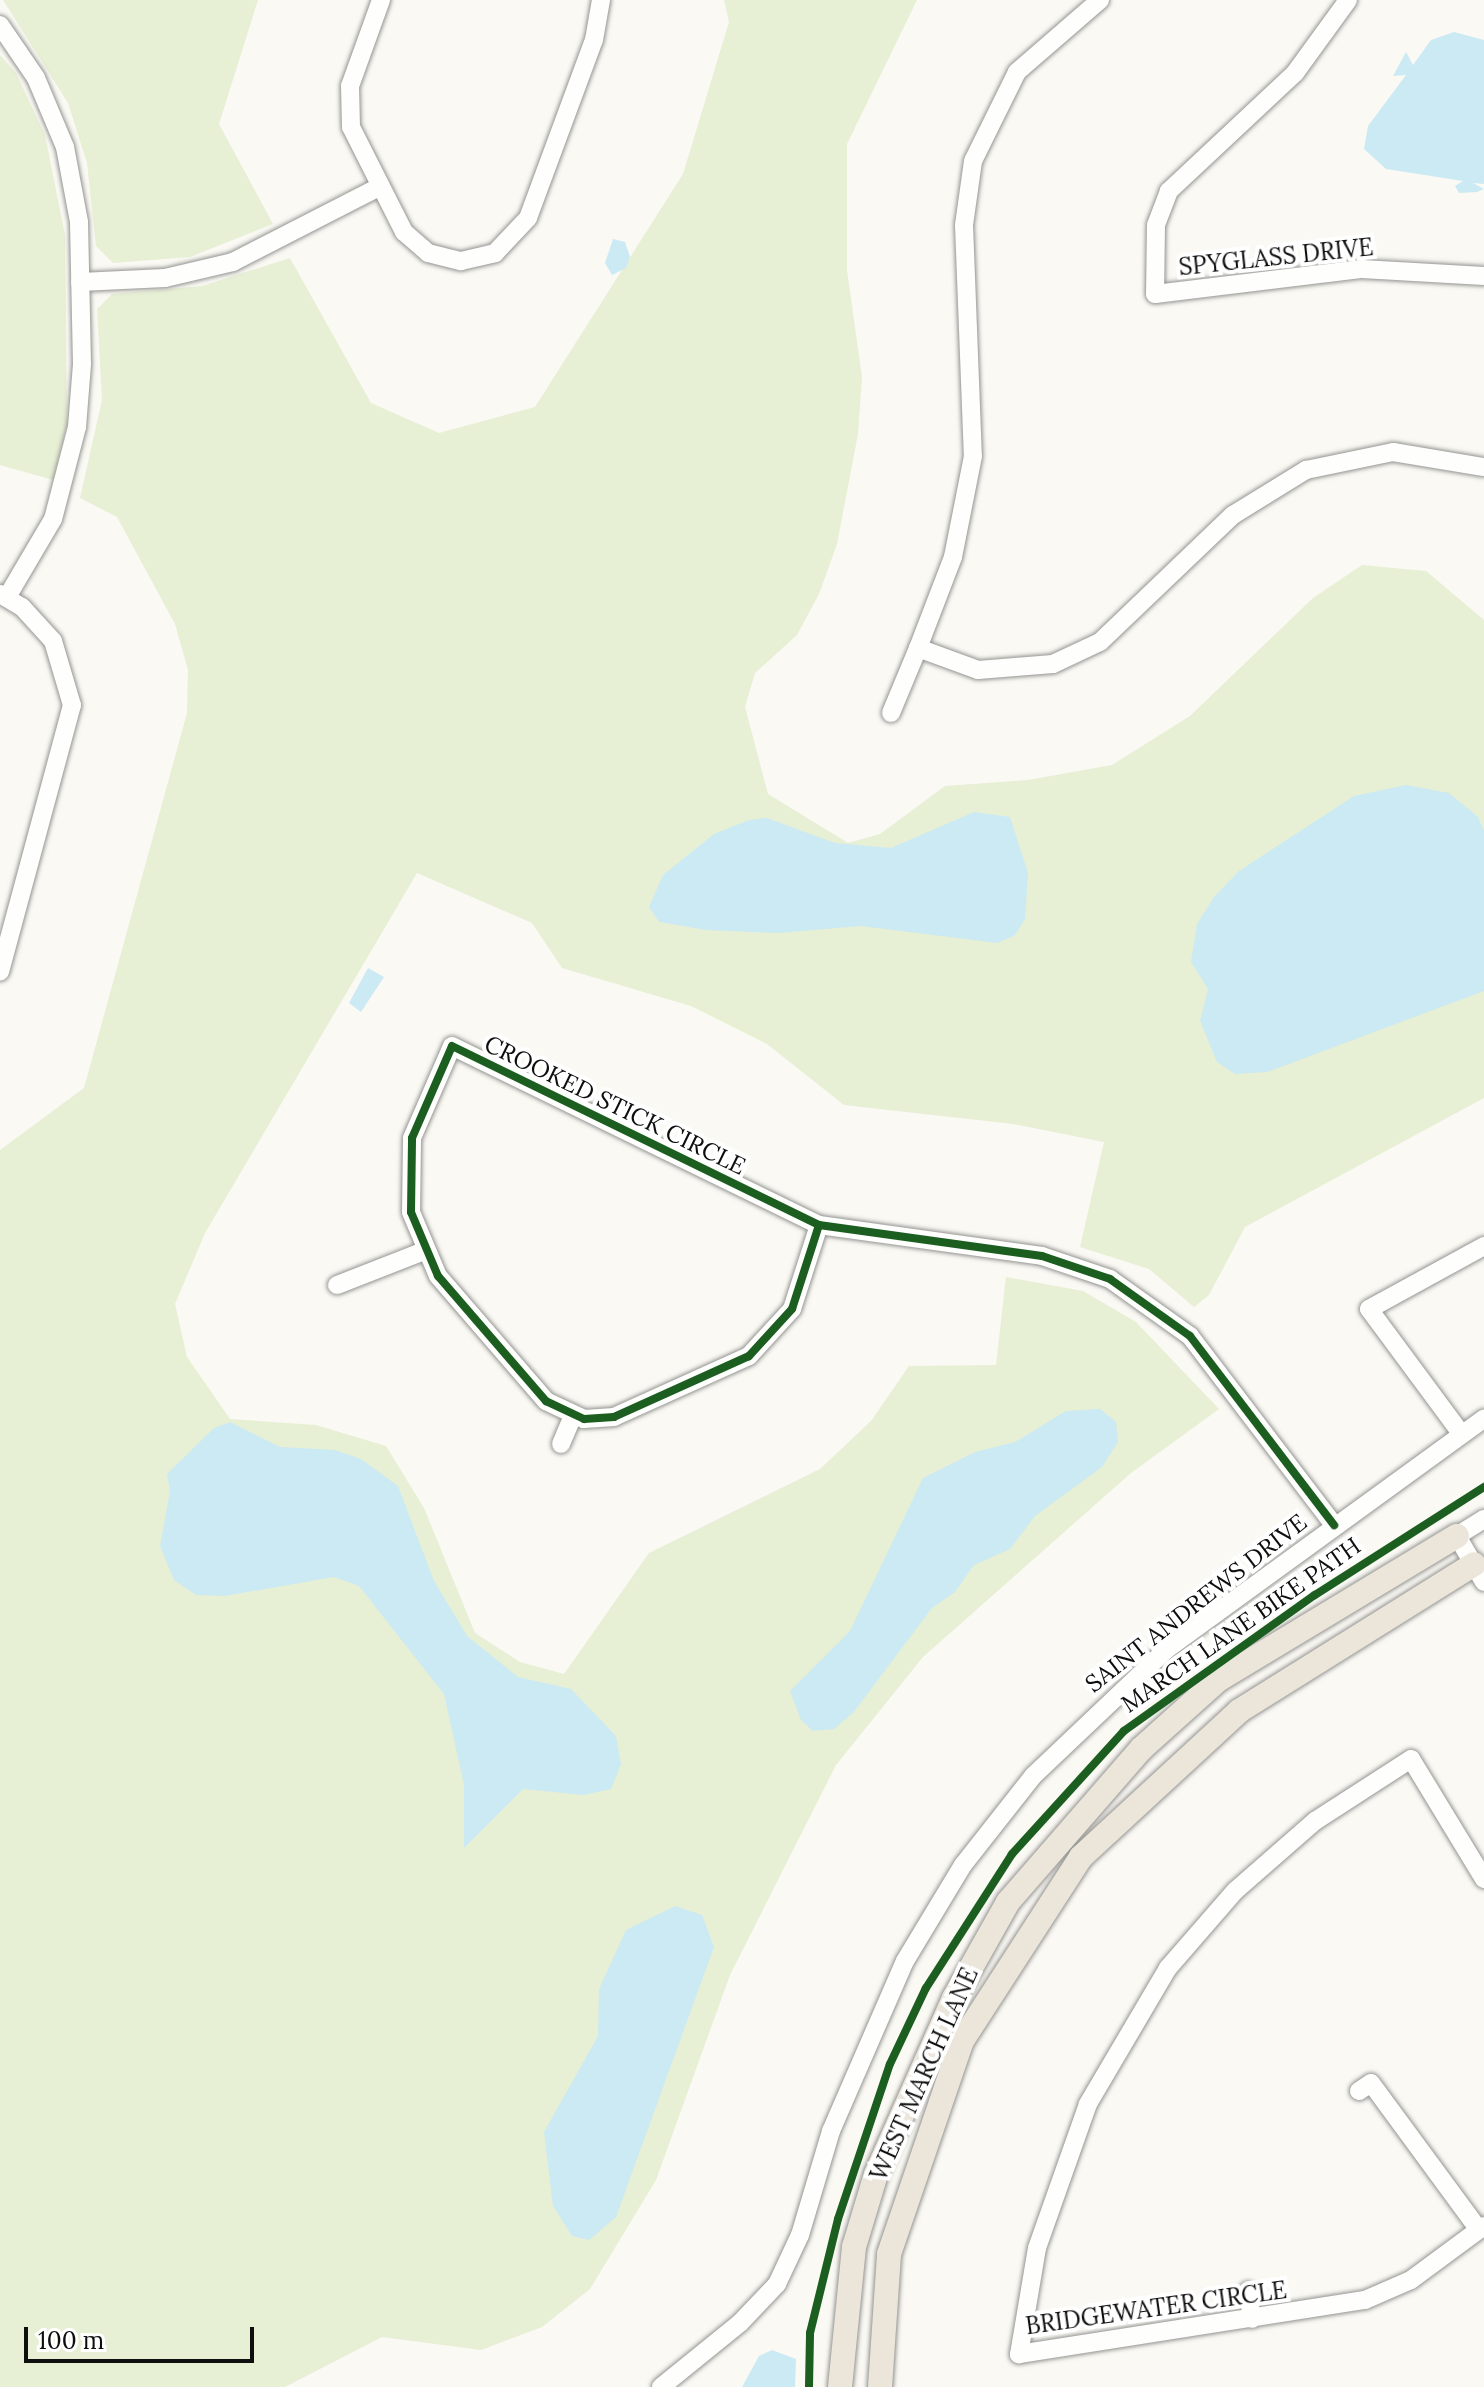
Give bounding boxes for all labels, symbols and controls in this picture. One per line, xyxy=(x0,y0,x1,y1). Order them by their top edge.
street label: SPYGLASS DRIVE xyxy=(1177,232,1375,282)
street label: CROOKED STICK CIRCLE xyxy=(480,1029,750,1181)
street label: SAINT ANDREWS DRIVE xyxy=(1080,1508,1312,1698)
street label: MARCH LANE BIKE PATH xyxy=(1116,1531,1366,1719)
street label: WEST MARCH LANE xyxy=(864,1963,984,2185)
street label: BRIDGEWATER CIRCLE xyxy=(1024,2275,1288,2341)
scale bar xyxy=(28,2311,258,2361)
text: 100 m xyxy=(38,2325,104,2356)

